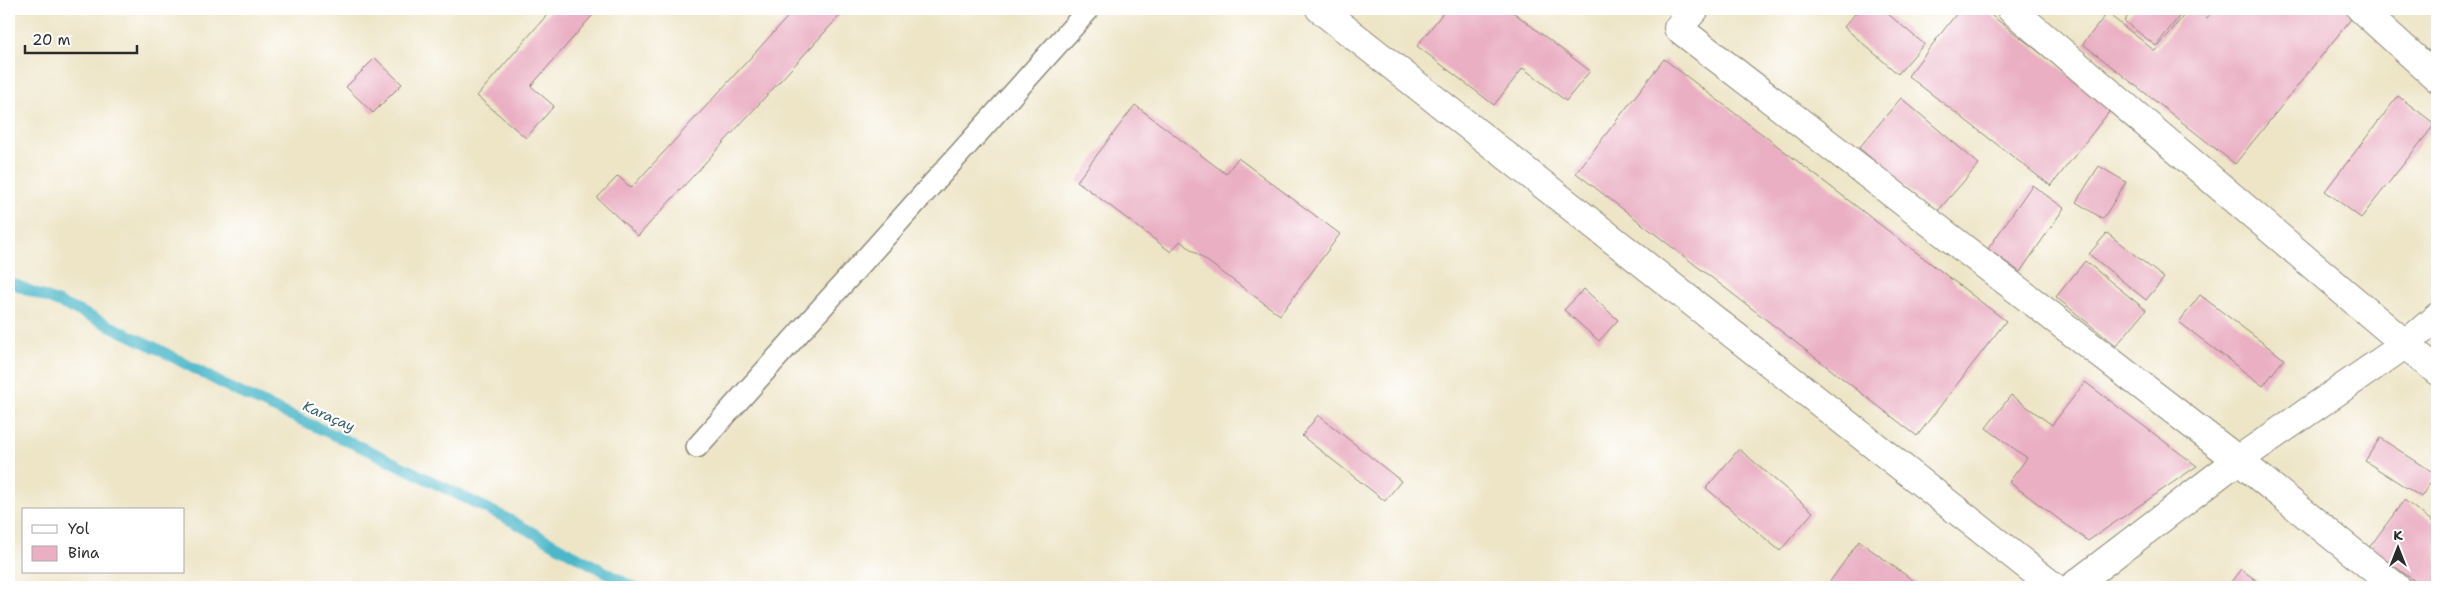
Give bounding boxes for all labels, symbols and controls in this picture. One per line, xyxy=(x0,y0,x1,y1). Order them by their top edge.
scale bar xyxy=(25,22,138,54)
text: 20 m xyxy=(32,30,71,50)
water label: Karaçay xyxy=(300,397,358,435)
legend xyxy=(22,508,185,574)
text: Yol xyxy=(68,519,90,539)
north arrow xyxy=(2374,524,2424,574)
text: K xyxy=(2393,526,2403,544)
text: Bina xyxy=(68,543,100,563)

